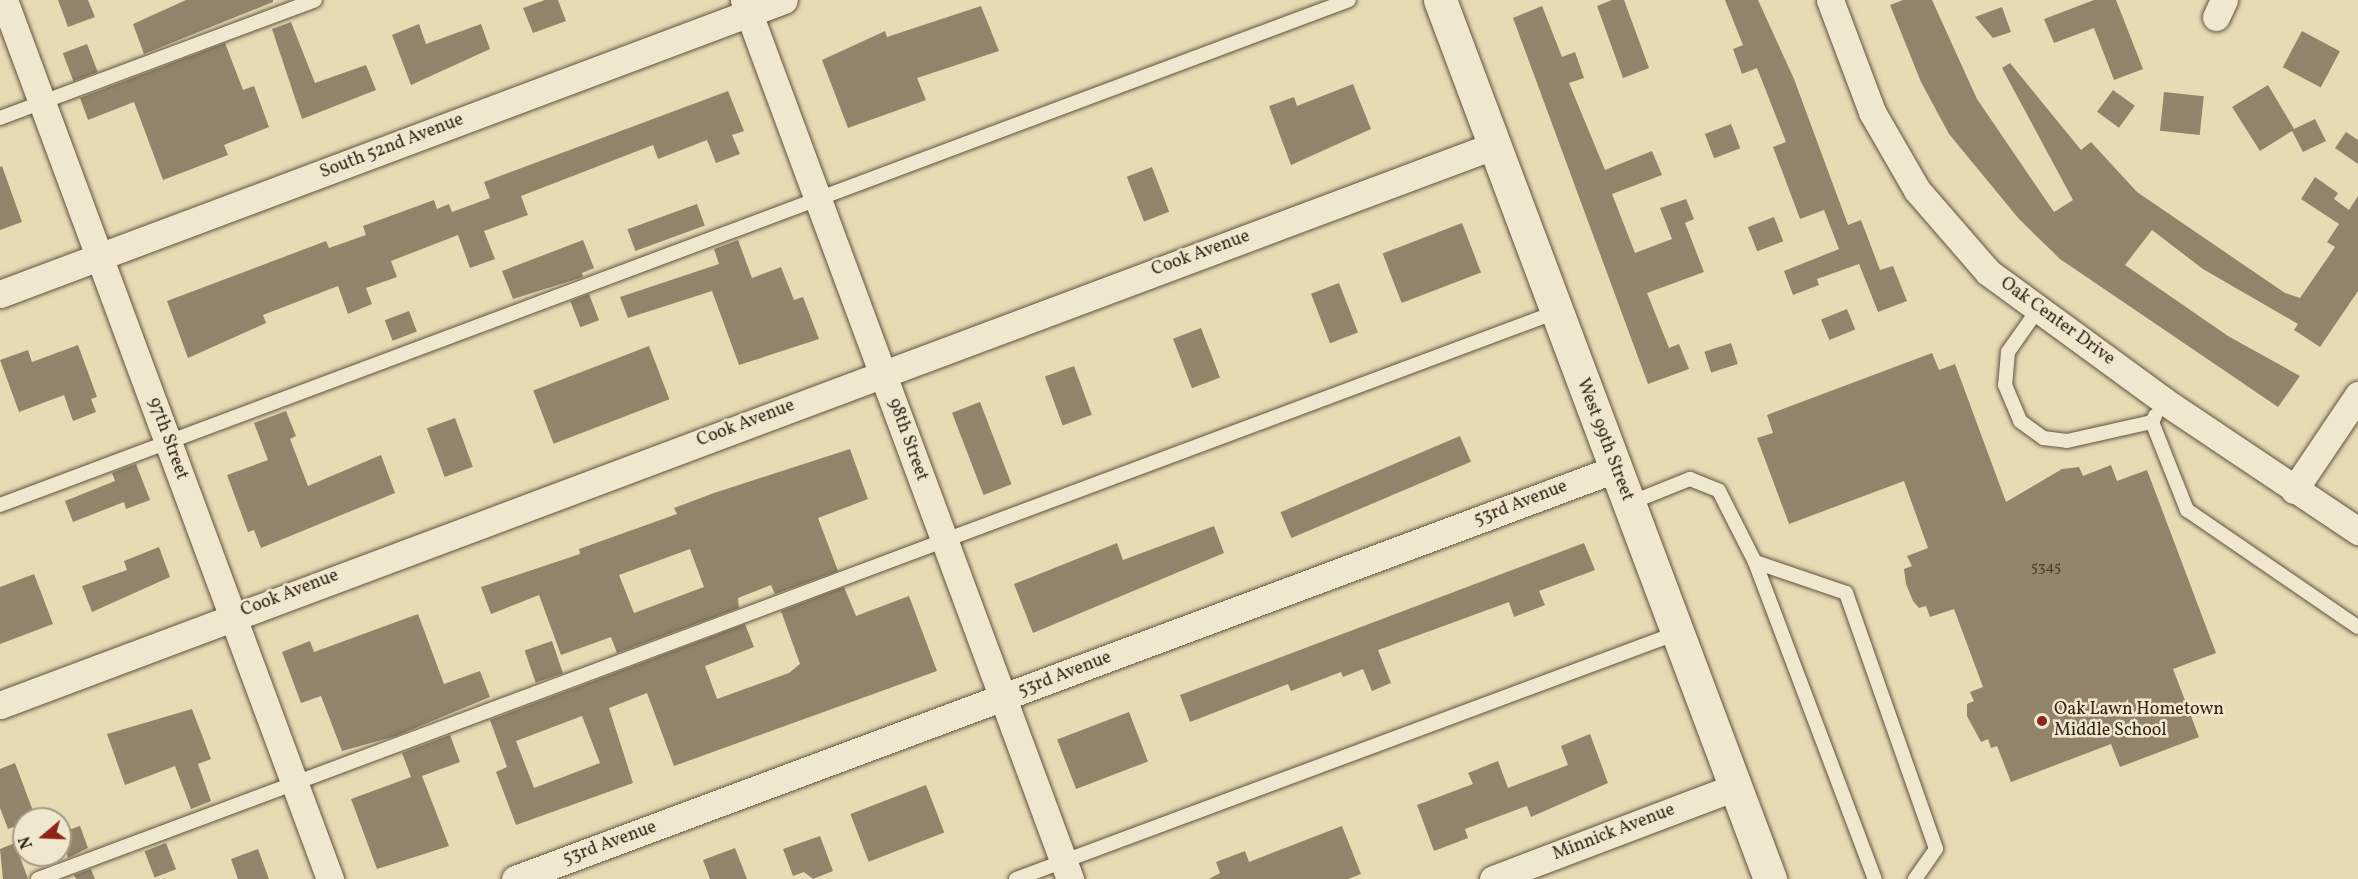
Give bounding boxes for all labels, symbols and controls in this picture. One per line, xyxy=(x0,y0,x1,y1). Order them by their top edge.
street label: South 52nd Avenue xyxy=(317,110,467,184)
street label: Cook Avenue xyxy=(1149,226,1253,282)
street label: Oak Center Drive xyxy=(1996,273,2118,371)
street label: West 99th Street xyxy=(1571,376,1637,504)
street label: 97th Street xyxy=(142,395,192,483)
street label: Cook Avenue xyxy=(694,395,798,453)
street label: 98th Street xyxy=(882,396,932,484)
street label: 53rd Avenue xyxy=(1471,476,1571,532)
house number: 5345 xyxy=(2031,559,2061,577)
street label: Cook Avenue xyxy=(238,565,342,623)
street label: 53rd Avenue xyxy=(1015,647,1115,703)
place label: Oak Lawn Hometown Middle School xyxy=(2054,700,2224,742)
marker: Oak Lawn Hometown Middle School xyxy=(2035,714,2049,728)
street label: Minnick Avenue xyxy=(1550,800,1678,866)
north arrow xyxy=(12,807,72,867)
street label: 53rd Avenue xyxy=(560,817,660,871)
text: N xyxy=(15,833,39,851)

